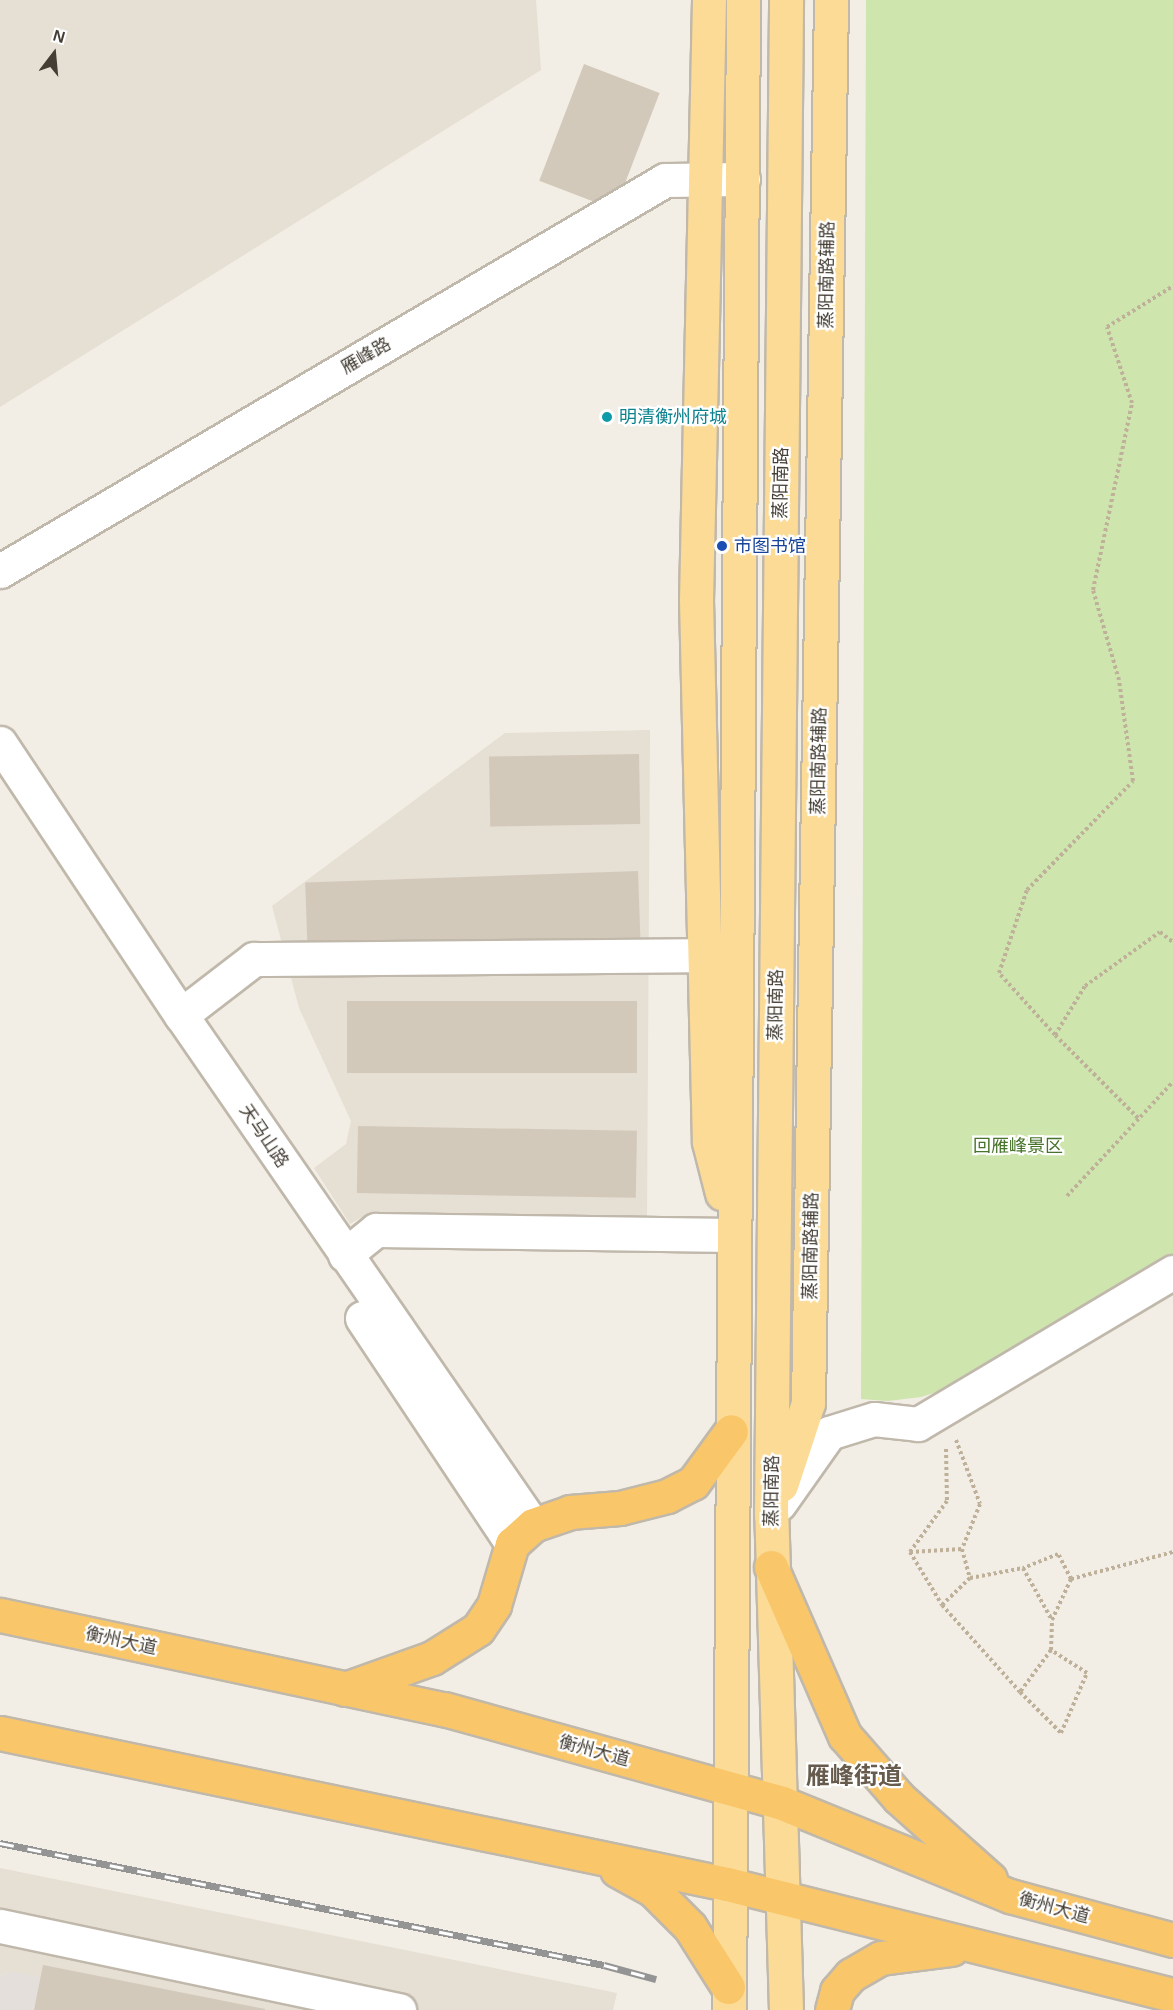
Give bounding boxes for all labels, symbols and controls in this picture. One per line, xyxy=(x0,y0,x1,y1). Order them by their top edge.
north arrow xyxy=(24,24,84,84)
text: N xyxy=(51,26,67,46)
street label: 蒸阳南路辅路 xyxy=(815,221,839,329)
street label: 雁峰路 xyxy=(337,333,395,379)
place label: 明清衡州府城 xyxy=(619,406,727,428)
marker: 明清衡州府城 xyxy=(600,410,614,424)
street label: 蒸阳南路 xyxy=(770,447,792,519)
place label: 市图书馆 xyxy=(734,535,806,557)
marker: 市图书馆 xyxy=(715,539,729,553)
street label: 蒸阳南路辅路 xyxy=(807,707,831,815)
street label: 蒸阳南路 xyxy=(765,969,787,1041)
street label: 天马山路 xyxy=(235,1100,293,1172)
park label: 回雁峰景区 xyxy=(973,1135,1063,1157)
street label: 蒸阳南路辅路 xyxy=(799,1192,823,1300)
street label: 蒸阳南路 xyxy=(761,1455,783,1527)
street label: 衡州大道 xyxy=(84,1623,158,1659)
street label: 衡州大道 xyxy=(556,1731,632,1771)
district label: 雁峰街道 xyxy=(806,1762,902,1790)
street label: 衡州大道 xyxy=(1016,1888,1092,1928)

